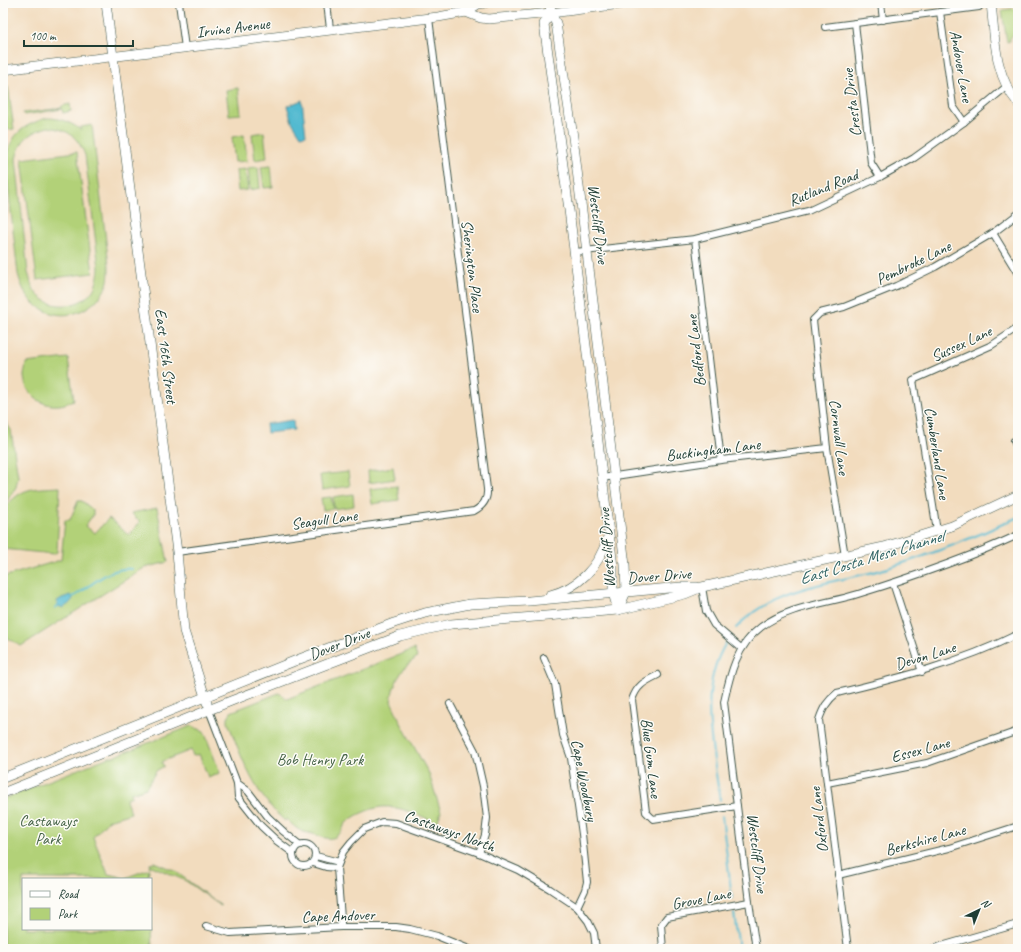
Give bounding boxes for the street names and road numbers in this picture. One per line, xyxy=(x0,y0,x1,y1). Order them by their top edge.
street label: Irvine Avenue xyxy=(196,13,273,42)
street label: Andover Lane xyxy=(945,29,978,106)
street label: Cresta Drive xyxy=(838,66,866,138)
street label: Rutland Road xyxy=(786,164,864,211)
street label: Westcliff Drive xyxy=(583,183,613,267)
street label: Sherington Place xyxy=(456,219,488,315)
street label: Pembroke Lane xyxy=(873,235,956,290)
street label: East 16th Street xyxy=(150,308,182,406)
street label: Bedford Lane xyxy=(681,312,710,388)
street label: Sussex Lane xyxy=(928,320,997,367)
street label: Cornwall Lane xyxy=(824,398,854,478)
street label: Cumberland Lane xyxy=(920,406,954,502)
street label: Buckingham Lane xyxy=(665,434,763,466)
street label: Seagull Lane xyxy=(290,505,360,534)
street label: Westcliff Drive xyxy=(594,506,620,588)
street label: Dover Drive xyxy=(627,564,693,588)
street label: Dover Drive xyxy=(306,623,374,665)
street label: Devon Lane xyxy=(893,637,960,675)
street label: Blue Gum Lane xyxy=(636,717,666,801)
street label: Essex Lane xyxy=(889,732,953,767)
street label: Cape Woodbury xyxy=(566,738,602,824)
street label: Oxford Lane xyxy=(805,784,833,854)
street label: Castaways North xyxy=(402,805,498,857)
street label: Westcliff Drive xyxy=(742,812,772,896)
street label: Berkshire Lane xyxy=(883,819,969,860)
street label: Grove Lane xyxy=(670,883,734,914)
street label: Cape Andover xyxy=(301,905,376,927)

